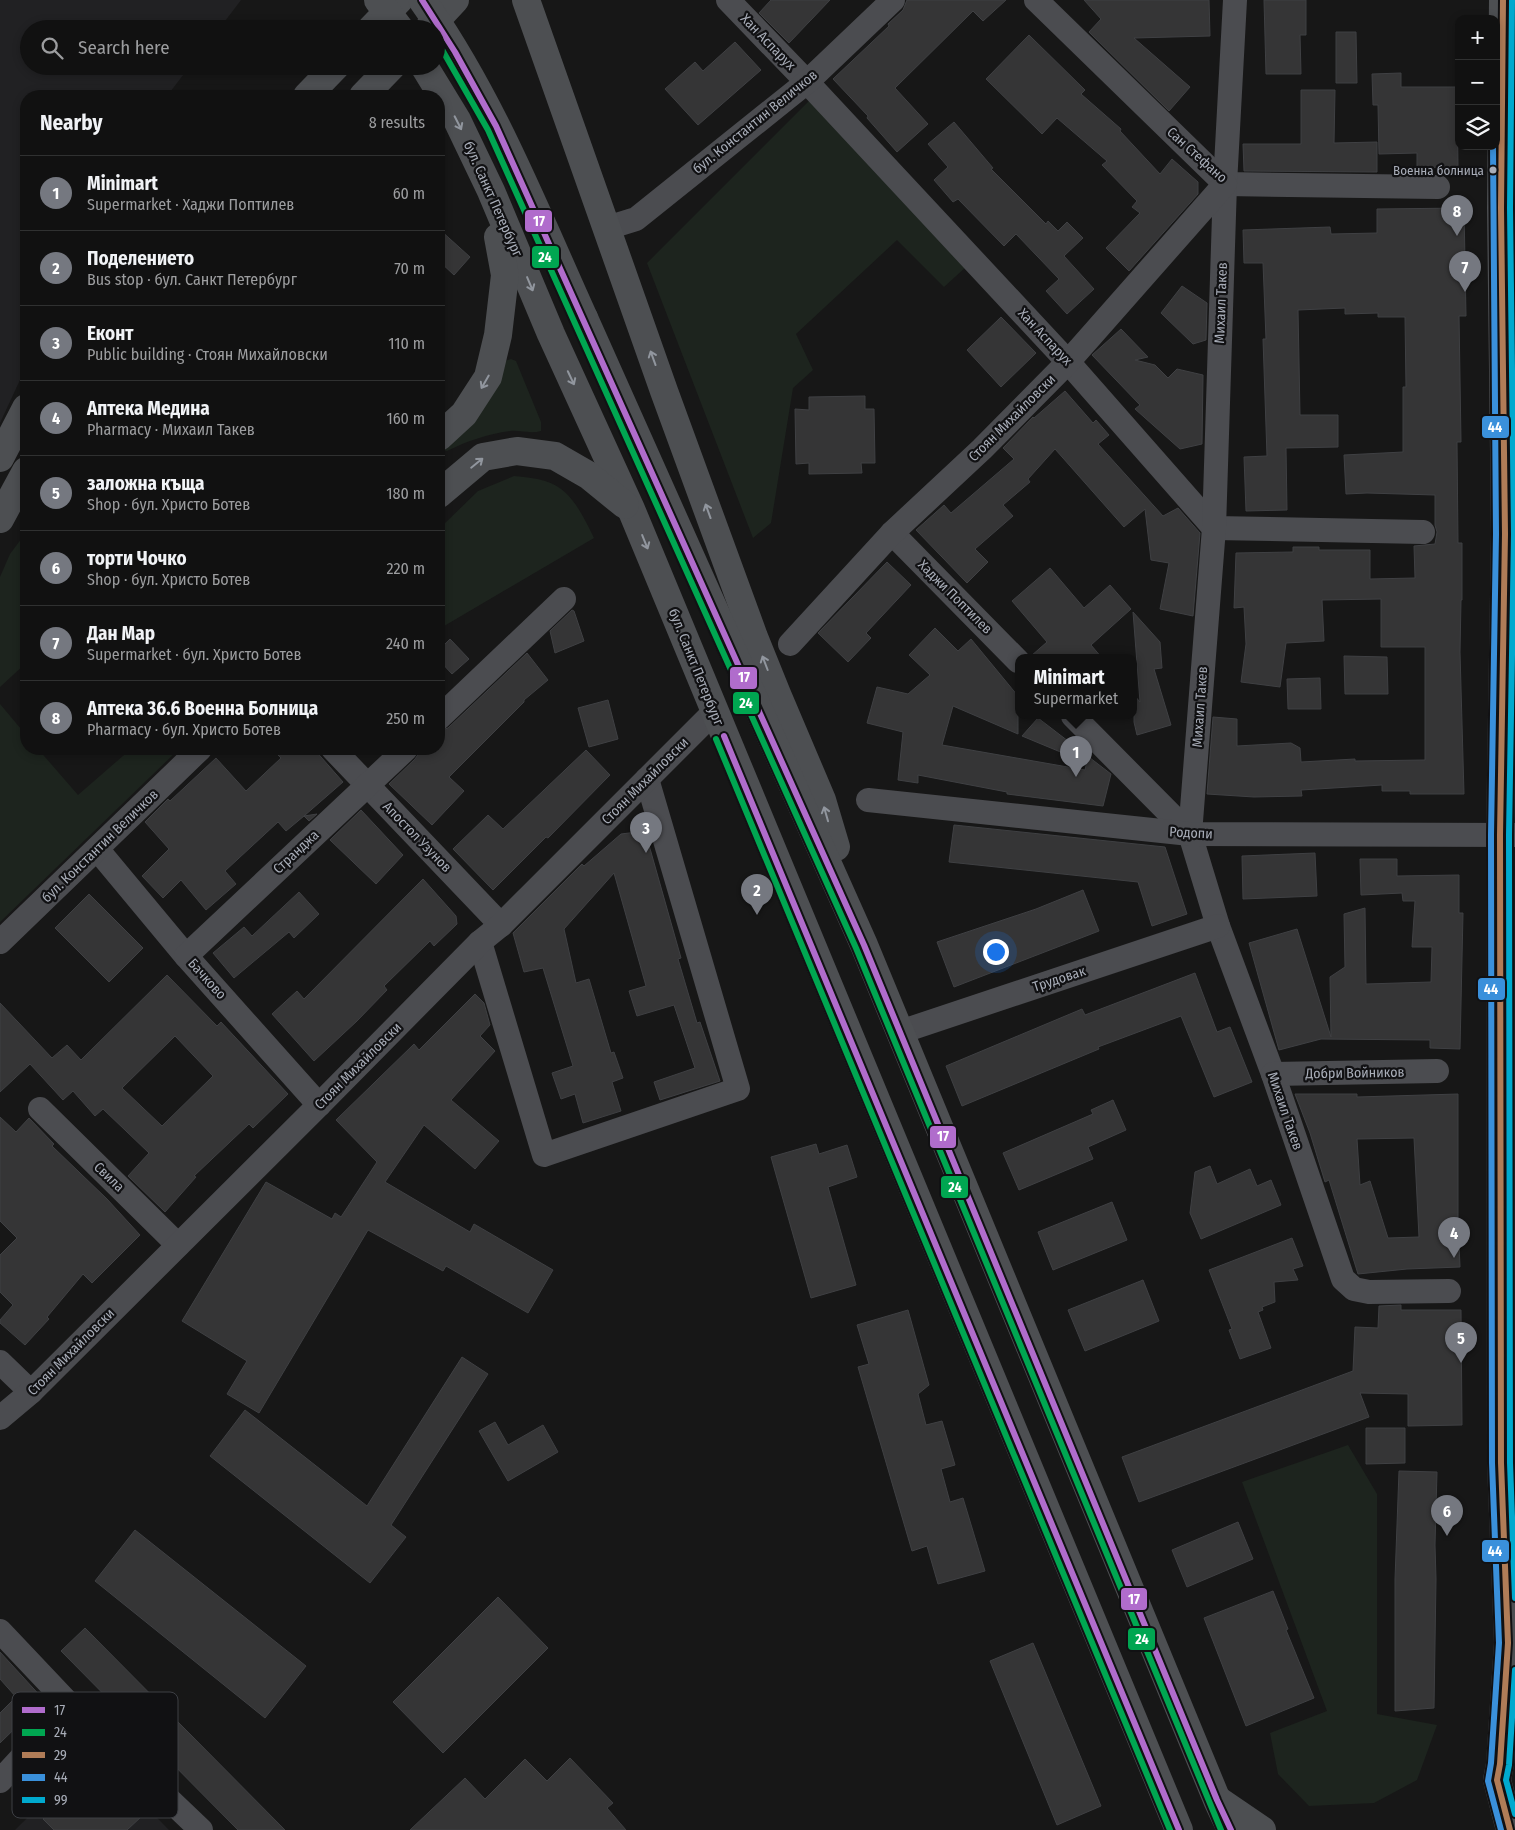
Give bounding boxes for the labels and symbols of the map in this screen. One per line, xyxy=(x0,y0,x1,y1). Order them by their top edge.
street label: Хан Аспарух xyxy=(737,10,800,74)
street label: бул. Константин Величков xyxy=(689,67,821,177)
one-way arrow xyxy=(453,115,463,130)
street label: Сан Стефано xyxy=(1163,124,1231,186)
street label: бул. Санкт Петербург xyxy=(460,139,526,260)
place label: Военна болница xyxy=(1393,163,1484,178)
marker: Военна болница xyxy=(1488,165,1498,175)
pin: 8 xyxy=(1441,195,1473,236)
line badge: 17 xyxy=(524,209,553,233)
text: 17 xyxy=(533,213,545,230)
line badge: 24 xyxy=(531,245,560,269)
text: 24 xyxy=(537,249,552,266)
pin: 7 xyxy=(1449,251,1481,292)
street label: Михаил Такев xyxy=(1211,262,1231,344)
one-way arrow xyxy=(525,276,535,291)
street label: Хан Аспарух xyxy=(1014,305,1076,370)
one-way arrow xyxy=(648,351,657,367)
one-way arrow xyxy=(567,370,577,385)
street label: Стоян Михайловски xyxy=(965,371,1059,465)
one-way arrow xyxy=(479,374,489,388)
line badge: 44 xyxy=(1481,415,1510,439)
text: 44 xyxy=(1488,419,1502,436)
one-way arrow xyxy=(470,457,483,468)
one-way arrow xyxy=(703,504,712,519)
one-way arrow xyxy=(641,535,650,550)
street label: Хаджи Поптилев xyxy=(914,556,996,638)
street label: бул. Санкт Петербург xyxy=(665,606,727,728)
one-way arrow xyxy=(760,656,769,672)
line badge: 17 xyxy=(729,666,758,690)
street label: Михаил Такев xyxy=(1189,666,1211,748)
text: 17 xyxy=(738,669,750,686)
line badge: 24 xyxy=(732,691,760,715)
text: 24 xyxy=(738,695,753,712)
street label: Стоян Михайловски xyxy=(598,734,692,828)
pin: 1 xyxy=(1060,736,1092,777)
street label: бул. Константин Величков xyxy=(38,786,162,906)
street label: Апостол Узунов xyxy=(379,798,455,876)
one-way arrow xyxy=(821,806,831,822)
pin: 3 xyxy=(630,812,662,853)
street label: Родопи xyxy=(1169,823,1213,843)
street label: Странджа xyxy=(270,826,323,877)
pin: 2 xyxy=(741,874,773,915)
your location xyxy=(983,939,1009,965)
street label: Бачково xyxy=(184,955,230,1003)
street label: Трудовак xyxy=(1030,962,1088,996)
line badge: 44 xyxy=(1477,977,1506,1001)
text: 44 xyxy=(1484,981,1498,998)
street label: Стоян Михайловски xyxy=(311,1019,405,1113)
street label: Добри Войников xyxy=(1304,1064,1405,1082)
street label: Михаил Такев xyxy=(1264,1070,1306,1152)
line badge: 17 xyxy=(929,1125,957,1149)
text: 17 xyxy=(937,1128,949,1145)
street label: Свила xyxy=(90,1159,128,1196)
line badge: 24 xyxy=(940,1175,969,1199)
text: 24 xyxy=(947,1179,962,1196)
pin: 4 xyxy=(1438,1217,1470,1258)
street label: Стоян Михайловски xyxy=(24,1305,118,1399)
pin: 5 xyxy=(1445,1322,1477,1363)
pin: 6 xyxy=(1431,1495,1463,1536)
line badge: 44 xyxy=(1481,1539,1510,1563)
text: 44 xyxy=(1488,1543,1502,1560)
line badge: 17 xyxy=(1120,1587,1148,1611)
text: 17 xyxy=(1128,1591,1140,1608)
line badge: 24 xyxy=(1127,1627,1156,1651)
text: 24 xyxy=(1134,1631,1149,1648)
legend xyxy=(12,1692,178,1818)
text: 17 xyxy=(54,1702,65,1719)
text: 24 xyxy=(54,1724,67,1741)
text: 29 xyxy=(54,1747,67,1764)
text: 44 xyxy=(54,1769,68,1786)
text: 99 xyxy=(54,1792,68,1809)

